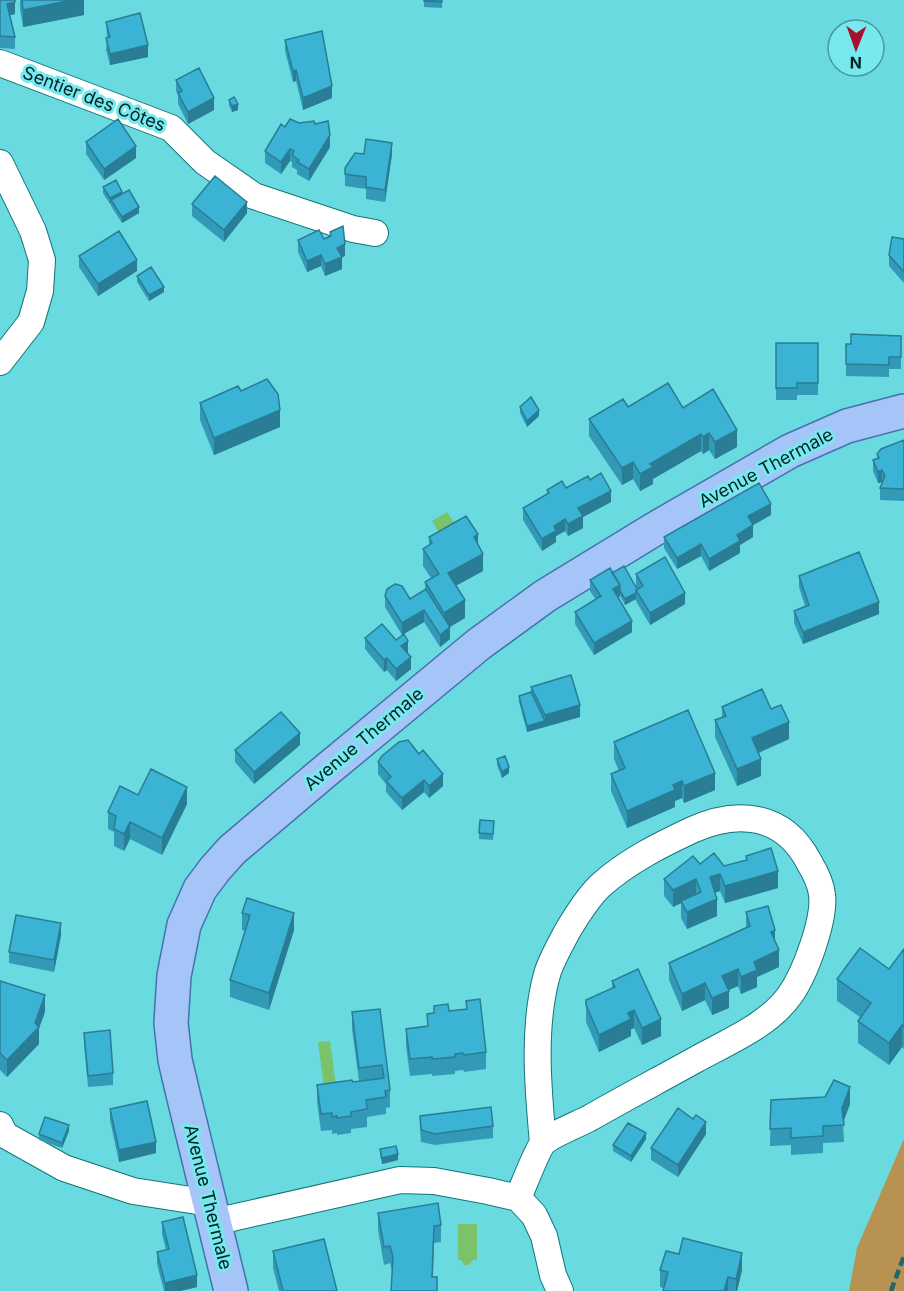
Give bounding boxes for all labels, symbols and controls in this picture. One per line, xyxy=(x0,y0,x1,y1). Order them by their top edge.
north arrow xyxy=(826,18,886,78)
text: N xyxy=(849,53,862,73)
street label: Sentier des Côtes xyxy=(20,62,168,135)
street label: Avenue Thermale xyxy=(695,423,836,512)
street label: Avenue Thermale xyxy=(300,683,427,794)
street label: Avenue Thermale xyxy=(180,1122,237,1272)

